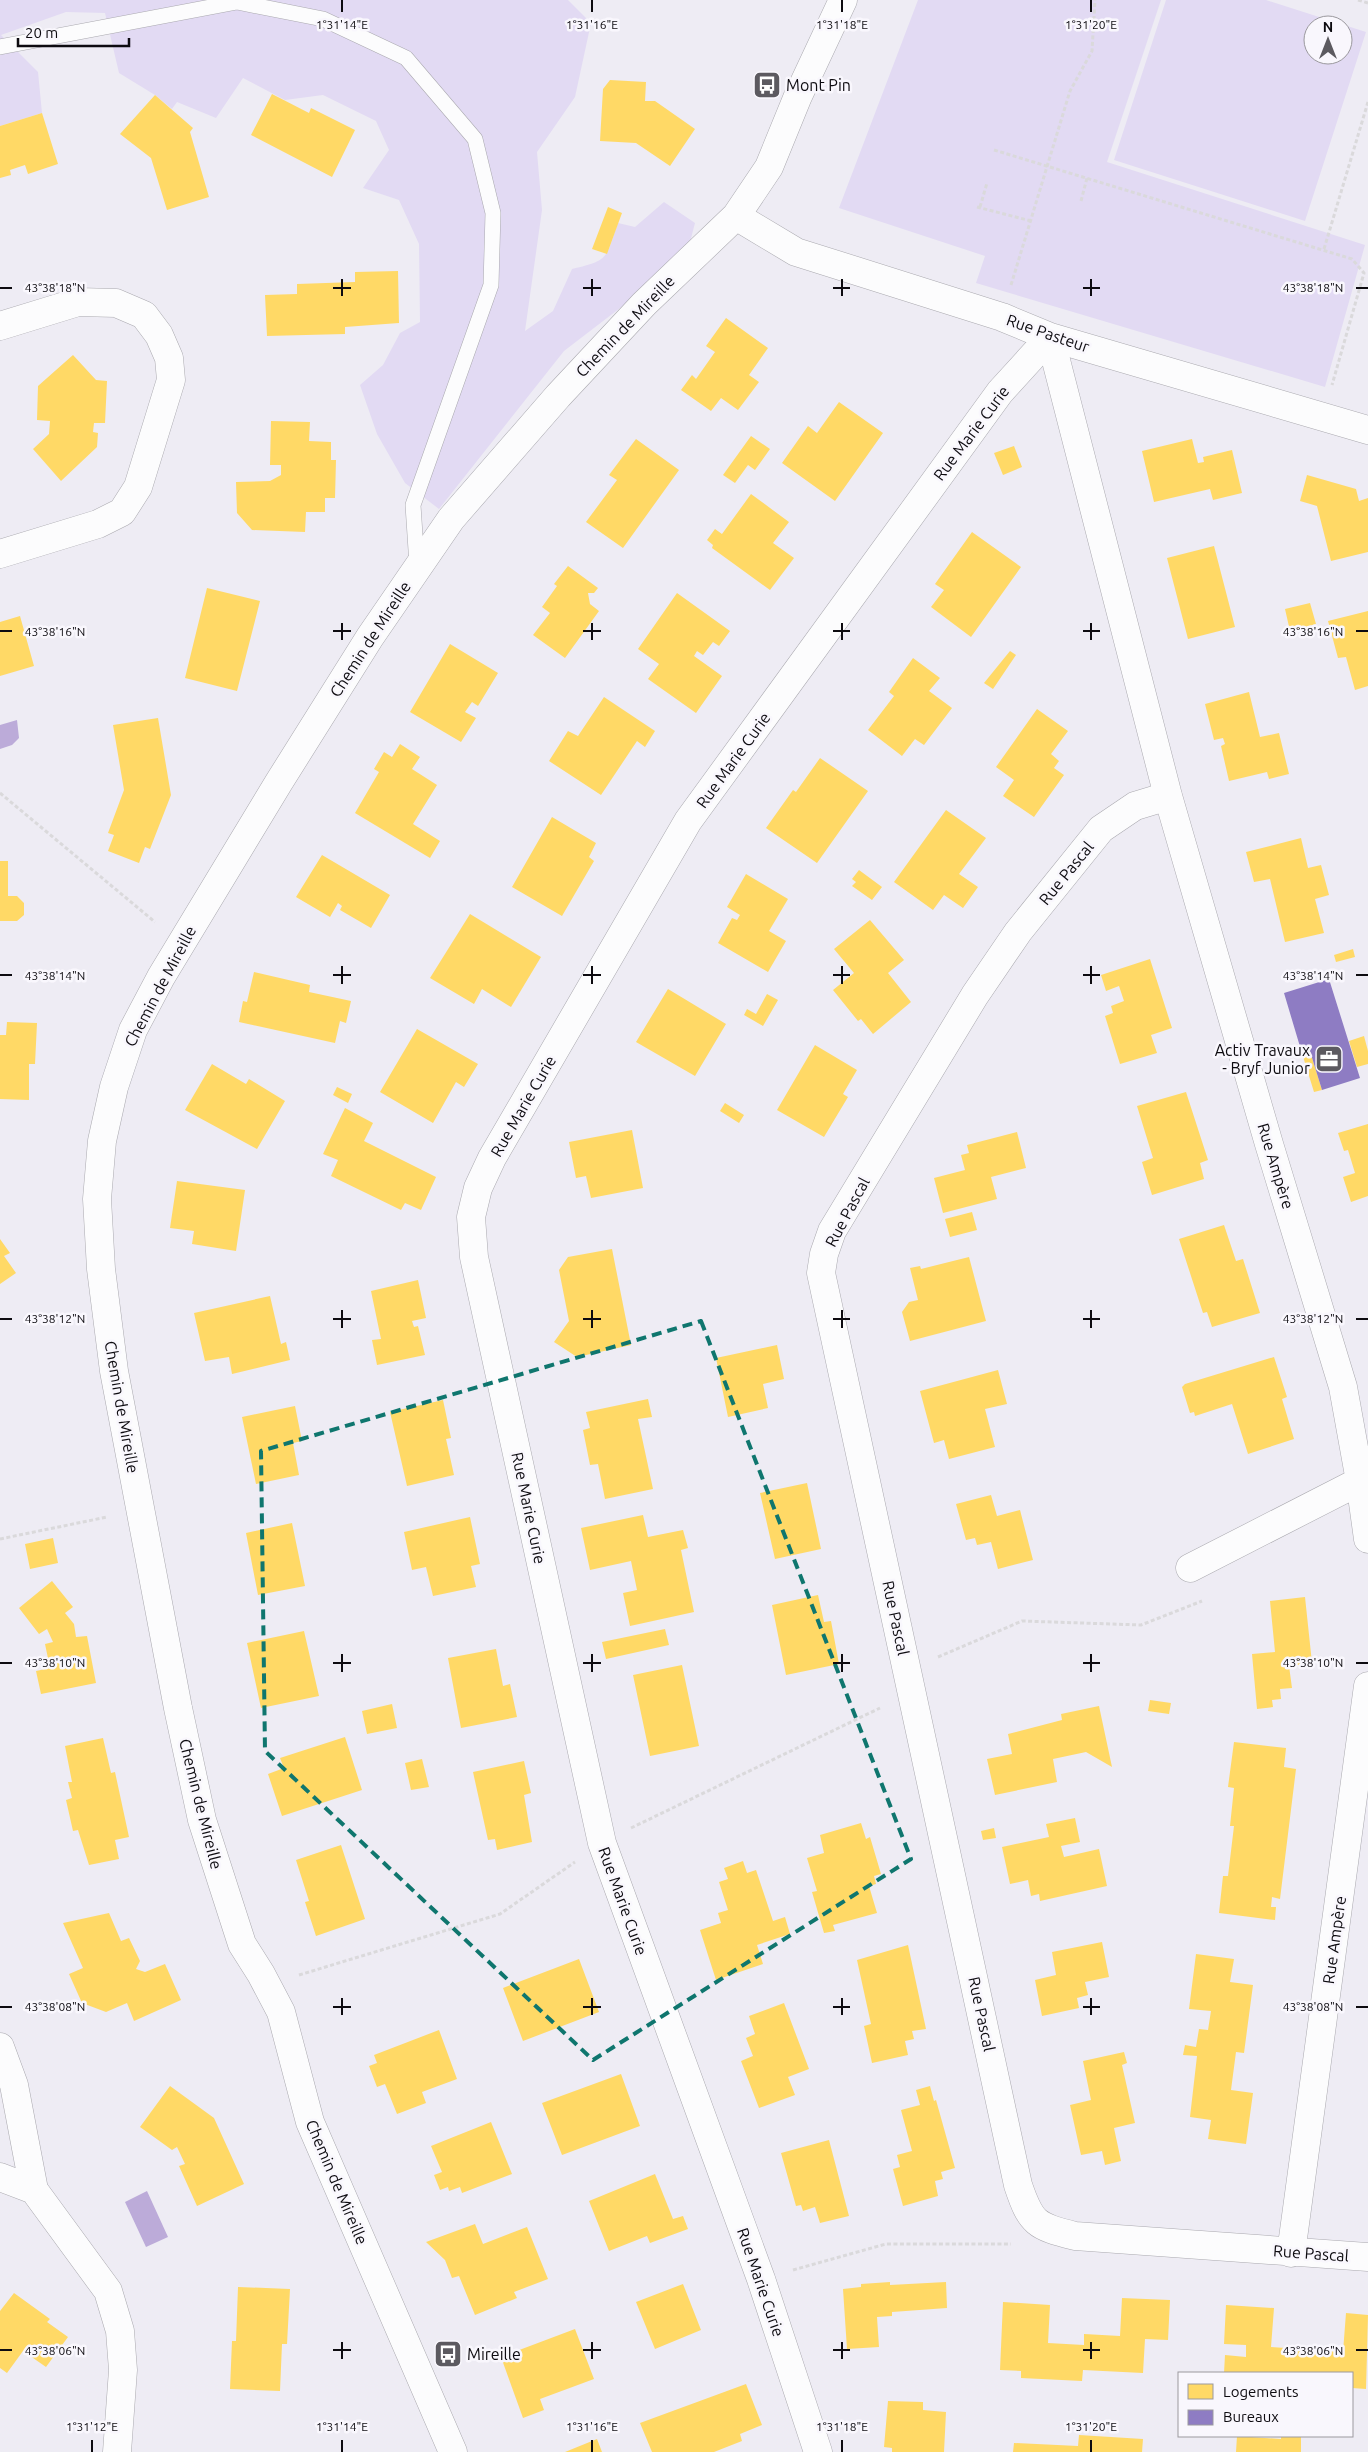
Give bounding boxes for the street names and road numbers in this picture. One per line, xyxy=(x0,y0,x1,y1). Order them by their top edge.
street label: Chemin de Mireille xyxy=(572,272,678,380)
street label: Rue Pasteur xyxy=(1004,310,1092,356)
street label: Rue Marie Curie xyxy=(930,382,1012,484)
street label: Chemin de Mireille xyxy=(326,578,414,700)
street label: Rue Marie Curie xyxy=(692,709,774,811)
street label: Rue Pascal xyxy=(1035,838,1097,908)
street label: Chemin de Mireille xyxy=(121,923,199,1049)
street label: Rue Marie Curie xyxy=(487,1052,559,1160)
street label: Rue Ampère xyxy=(1254,1121,1298,1211)
street label: Rue Pascal xyxy=(821,1174,873,1250)
street label: Chemin de Mireille xyxy=(102,1340,142,1474)
street label: Rue Marie Curie xyxy=(508,1450,550,1566)
street label: Rue Pascal xyxy=(879,1579,913,1657)
street label: Chemin de Mireille xyxy=(176,1737,226,1871)
street label: Rue Marie Curie xyxy=(595,1844,651,1958)
street label: Rue Ampère xyxy=(1319,1895,1349,1985)
street label: Rue Pascal xyxy=(965,1975,999,2053)
street label: Chemin de Mireille xyxy=(303,2117,371,2247)
street label: Rue Marie Curie xyxy=(734,2225,788,2339)
street label: Rue Pascal xyxy=(1272,2241,1350,2265)

